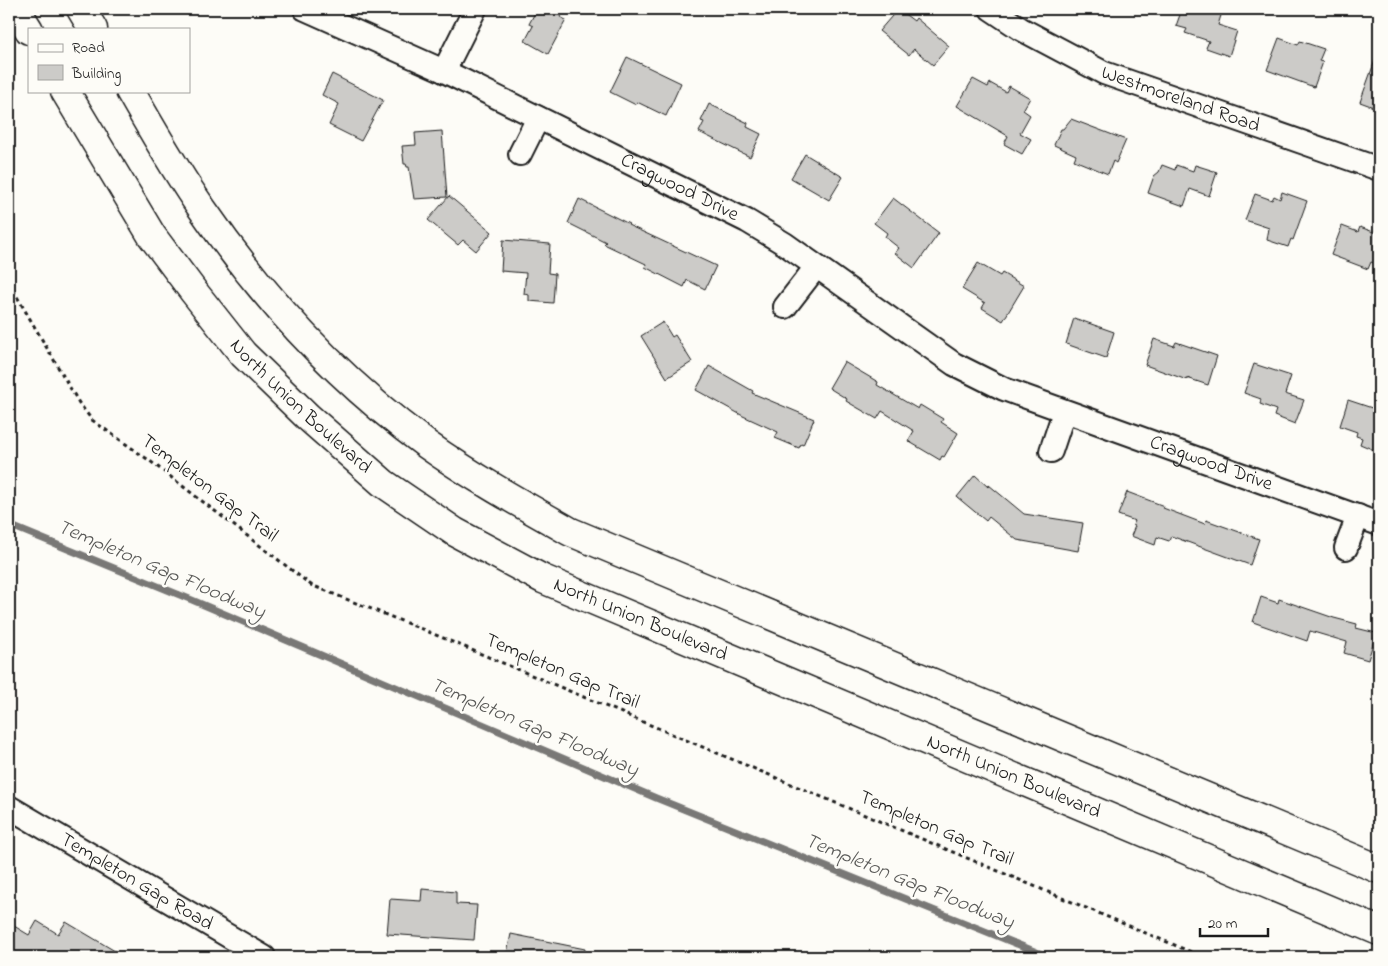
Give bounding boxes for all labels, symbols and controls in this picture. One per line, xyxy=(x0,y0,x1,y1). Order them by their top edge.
legend xyxy=(28,28,190,92)
text: Road xyxy=(72,37,105,59)
street label: Westmoreland Road xyxy=(1097,59,1264,141)
text: Building xyxy=(71,63,121,86)
street label: Cragwood Drive xyxy=(615,146,744,229)
street label: North Union Boulevard xyxy=(222,333,378,481)
street label: Templeton Gap Trail xyxy=(134,428,284,550)
street label: Cragwood Drive xyxy=(1146,428,1277,499)
water label: Templeton Gap Floodway xyxy=(52,512,270,628)
street label: North Union Boulevard xyxy=(549,570,732,669)
street label: Templeton Gap Trail xyxy=(480,626,644,718)
water label: Templeton Gap Floodway xyxy=(425,670,643,786)
street label: North Union Boulevard xyxy=(922,728,1105,827)
street label: Templeton Gap Trail xyxy=(854,783,1018,875)
street label: Templeton Gap Road xyxy=(54,826,219,938)
water label: Templeton Gap Floodway xyxy=(800,826,1019,938)
scale bar xyxy=(1200,906,1268,938)
text: 20 m xyxy=(1208,913,1238,935)

